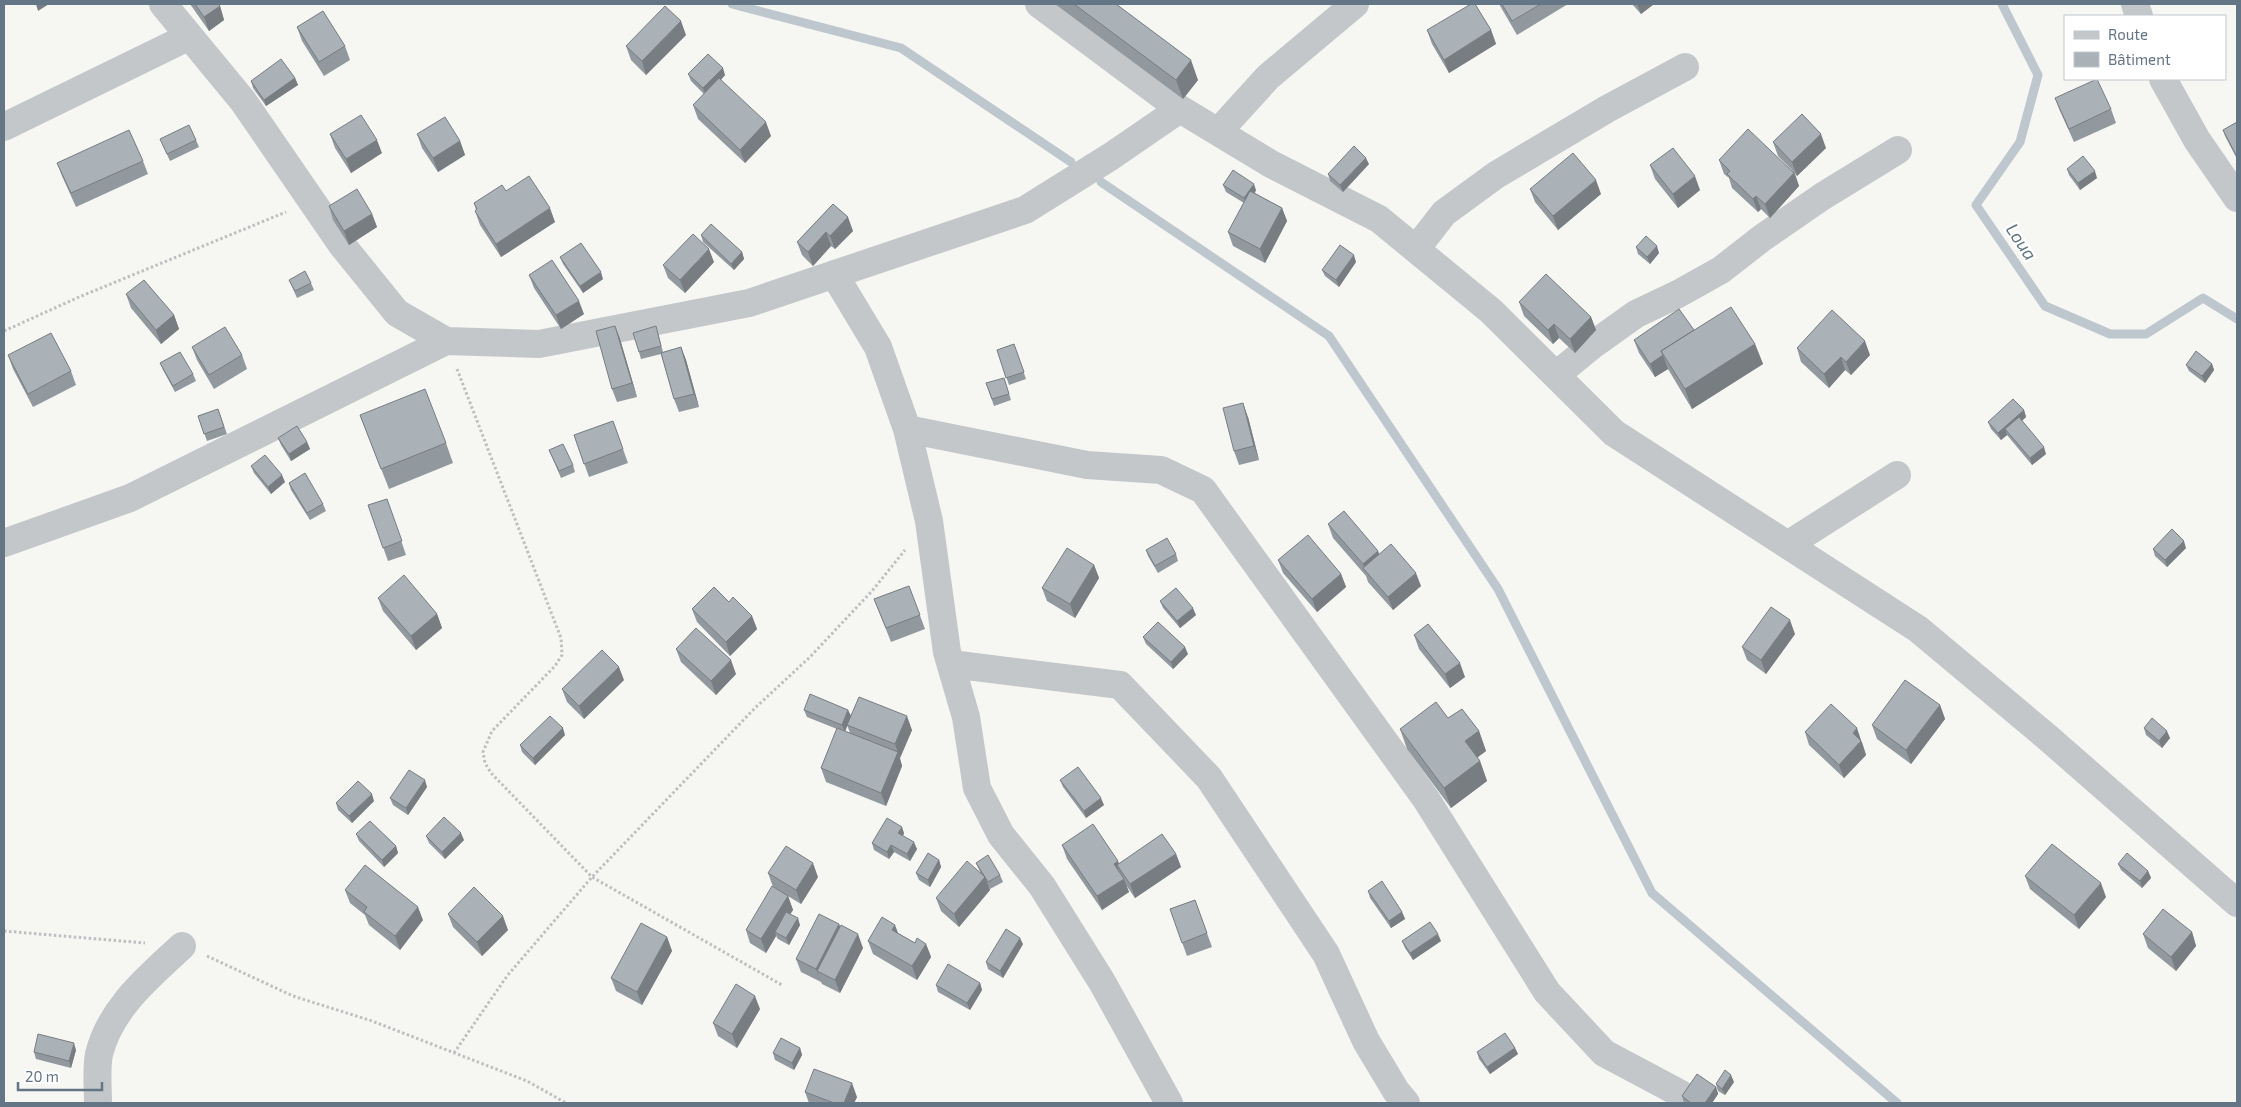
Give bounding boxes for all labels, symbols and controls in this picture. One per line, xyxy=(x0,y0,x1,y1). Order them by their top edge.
legend xyxy=(2064,15,2226,80)
text: Route xyxy=(2108,25,2148,43)
text: Bâtiment xyxy=(2108,50,2171,68)
water label: Loua xyxy=(2002,219,2042,264)
scale bar xyxy=(18,1060,101,1092)
text: 20 m xyxy=(25,1067,59,1085)

